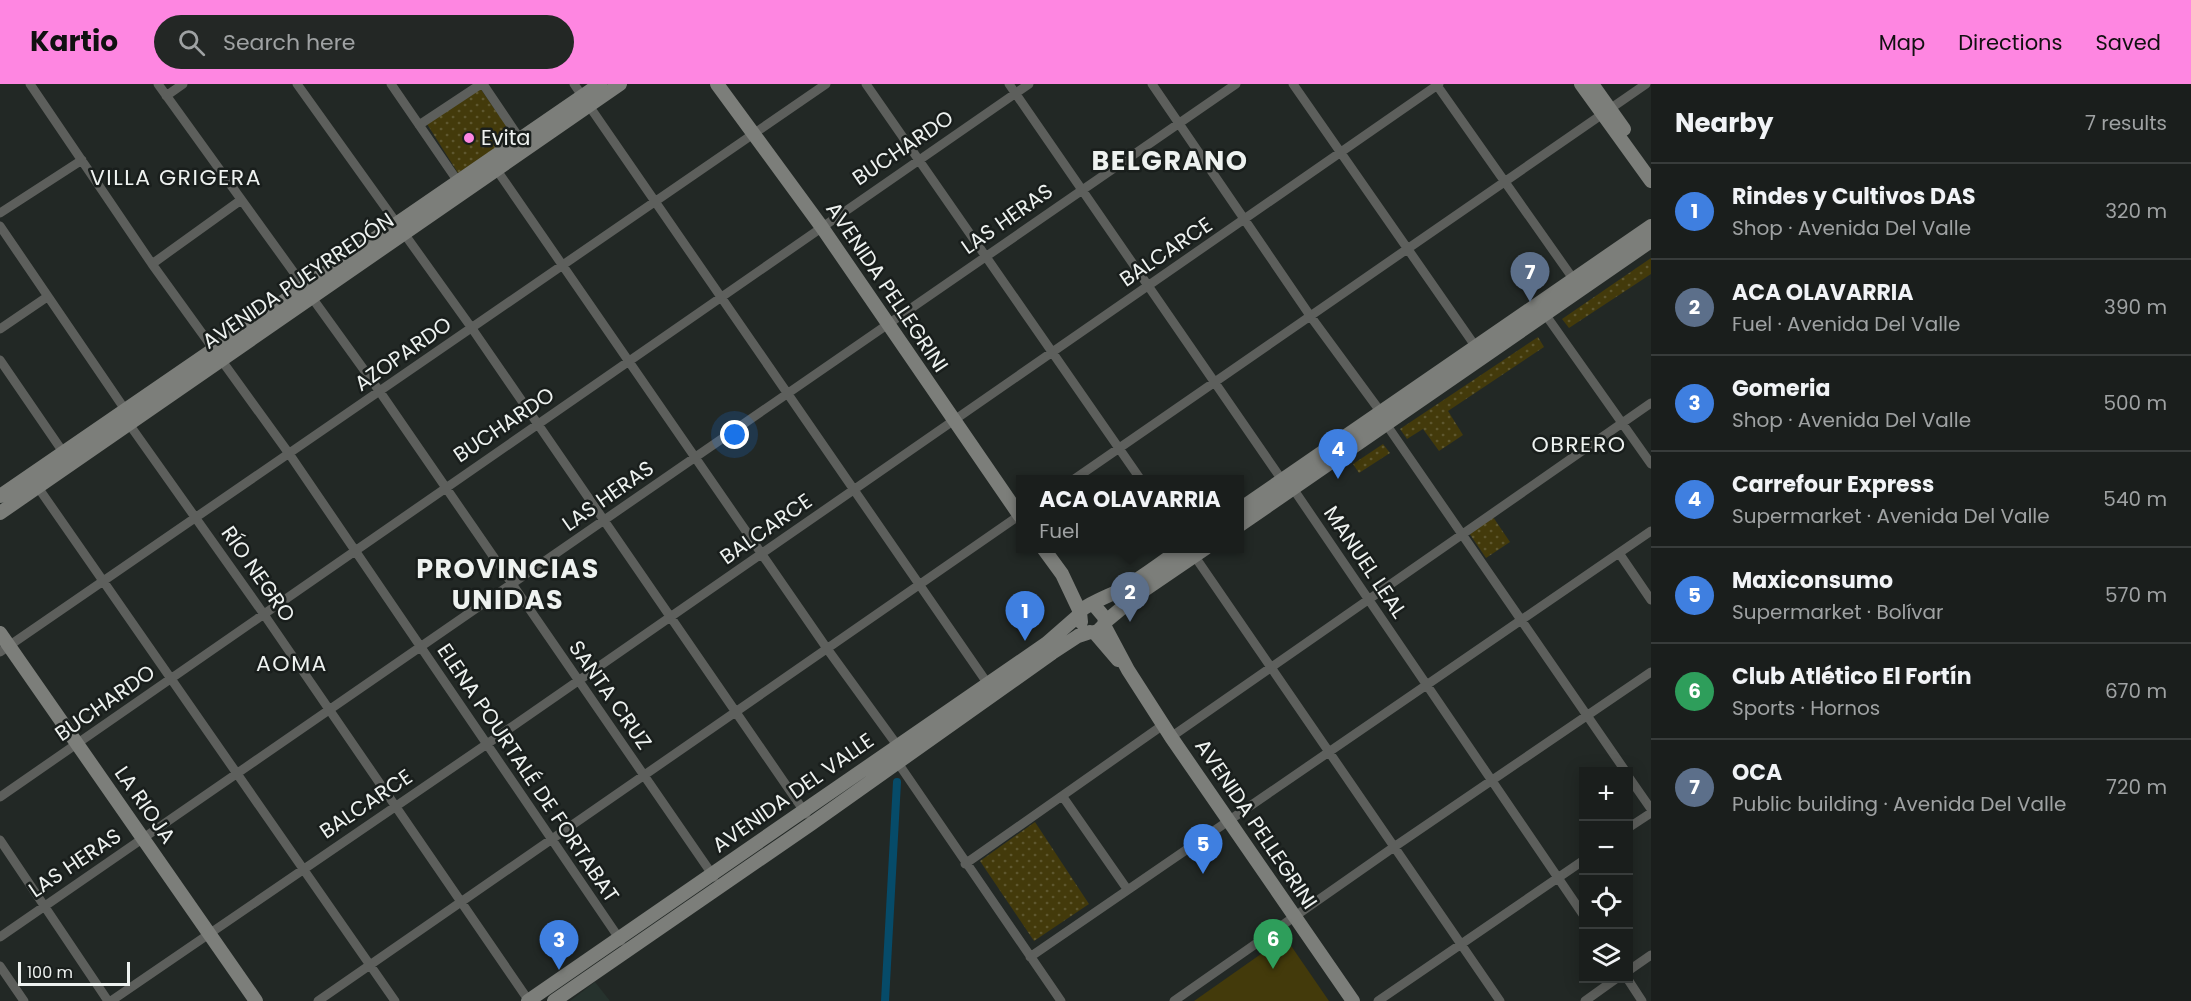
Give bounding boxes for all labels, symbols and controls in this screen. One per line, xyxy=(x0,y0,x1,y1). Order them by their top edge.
search box xyxy=(154,15,574,69)
text: Kartio xyxy=(30,22,118,61)
icon: search xyxy=(175,26,208,59)
text: Search here xyxy=(223,27,356,58)
text: Map xyxy=(1879,28,1925,57)
text: Directions xyxy=(1958,28,2062,57)
text: Saved xyxy=(2095,28,2161,57)
street label: BUCHARDO xyxy=(846,103,959,192)
text: Nearby xyxy=(1675,105,1773,141)
text: 7 results xyxy=(2085,109,2167,137)
place label: Evita xyxy=(481,123,531,152)
marker: Evita xyxy=(462,131,476,145)
district label: BELGRANO xyxy=(1092,142,1248,179)
district label: VILLA GRIGERA xyxy=(90,162,262,193)
street label: LAS HERAS xyxy=(955,176,1058,261)
text: Rindes y Cultivos DAS xyxy=(1732,181,1976,212)
street label: AVENIDA PELLEGRINI xyxy=(820,196,955,378)
text: 1 xyxy=(1691,197,1698,225)
text: 320 m xyxy=(2105,197,2167,225)
street label: AVENIDA PUEYRREDÓN xyxy=(196,206,399,356)
street label: BALCARCE xyxy=(1114,210,1218,293)
text: Shop · Avenida Del Valle xyxy=(1732,214,1971,242)
pin: 7 xyxy=(1510,252,1550,302)
text: ACA OLAVARRIA xyxy=(1732,277,1914,308)
text: 2 xyxy=(1689,293,1700,321)
text: 390 m xyxy=(2104,293,2167,321)
street label: AZOPARDO xyxy=(348,309,457,398)
text: Fuel · Avenida Del Valle xyxy=(1732,310,1960,338)
text: Gomeria xyxy=(1732,373,1830,404)
street label: BUCHARDO xyxy=(447,380,560,469)
text: 3 xyxy=(1688,389,1701,417)
text: 500 m xyxy=(2103,389,2167,417)
text: Shop · Avenida Del Valle xyxy=(1732,406,1971,434)
your location xyxy=(720,420,749,449)
district label: OBRERO xyxy=(1531,429,1627,460)
pin: 4 xyxy=(1318,430,1358,479)
street label: LAS HERAS xyxy=(556,453,659,538)
text: Carrefour Express xyxy=(1732,469,1934,500)
popup xyxy=(1016,475,1244,553)
text: ACA OLAVARRIA xyxy=(1039,484,1221,515)
text: 4 xyxy=(1688,485,1701,513)
text: 540 m xyxy=(2103,485,2167,513)
street label: BALCARCE xyxy=(714,486,818,571)
street label: MANUEL LEAL xyxy=(1317,500,1414,624)
text: Supermarket · Avenida Del Valle xyxy=(1732,502,2050,530)
text: Fuel xyxy=(1039,517,1079,545)
street label: RÍO NEGRO xyxy=(215,520,302,628)
district label: PROVINCIAS UNIDAS xyxy=(416,550,600,618)
text: Maxiconsumo xyxy=(1732,565,1893,596)
pin: 2 xyxy=(1110,572,1150,622)
text: 5 xyxy=(1688,581,1701,609)
text: 570 m xyxy=(2105,581,2167,609)
pin: 1 xyxy=(1006,592,1044,641)
text: Supermarket · Bolívar xyxy=(1732,598,1944,626)
street label: SANTA CRUZ xyxy=(562,634,659,755)
street label: ELENA POURTALÉ DE FORTABAT xyxy=(431,637,626,908)
district label: AOMA xyxy=(256,648,328,679)
street label: BUCHARDO xyxy=(49,657,161,748)
text: Club Atlético El Fortín xyxy=(1732,661,1972,692)
text: 6 xyxy=(1688,677,1701,705)
text: 670 m xyxy=(2105,677,2167,705)
text: Sports · Hornos xyxy=(1732,694,1880,722)
street label: AVENIDA DEL VALLE xyxy=(706,726,879,859)
street label: AVENIDA PELLEGRINI xyxy=(1189,733,1324,915)
text: OCA xyxy=(1732,757,1782,788)
street label: LA RIOJA xyxy=(108,760,183,849)
street label: BALCARCE xyxy=(314,762,418,845)
map controls xyxy=(1579,767,1633,983)
button: + xyxy=(1579,767,1633,821)
text: 7 xyxy=(1689,773,1700,801)
text: 720 m xyxy=(2106,773,2167,801)
text: Public building · Avenida Del Valle xyxy=(1732,790,2066,818)
street label: LAS HERAS xyxy=(23,821,127,904)
button: − xyxy=(1579,821,1633,875)
pin: 5 xyxy=(1184,824,1222,874)
button: locate xyxy=(1579,875,1633,929)
pin: 3 xyxy=(540,920,578,970)
pin: 6 xyxy=(1254,920,1292,969)
button: layers xyxy=(1579,929,1633,983)
scale bar xyxy=(18,959,130,986)
text: 100 m xyxy=(27,961,73,984)

